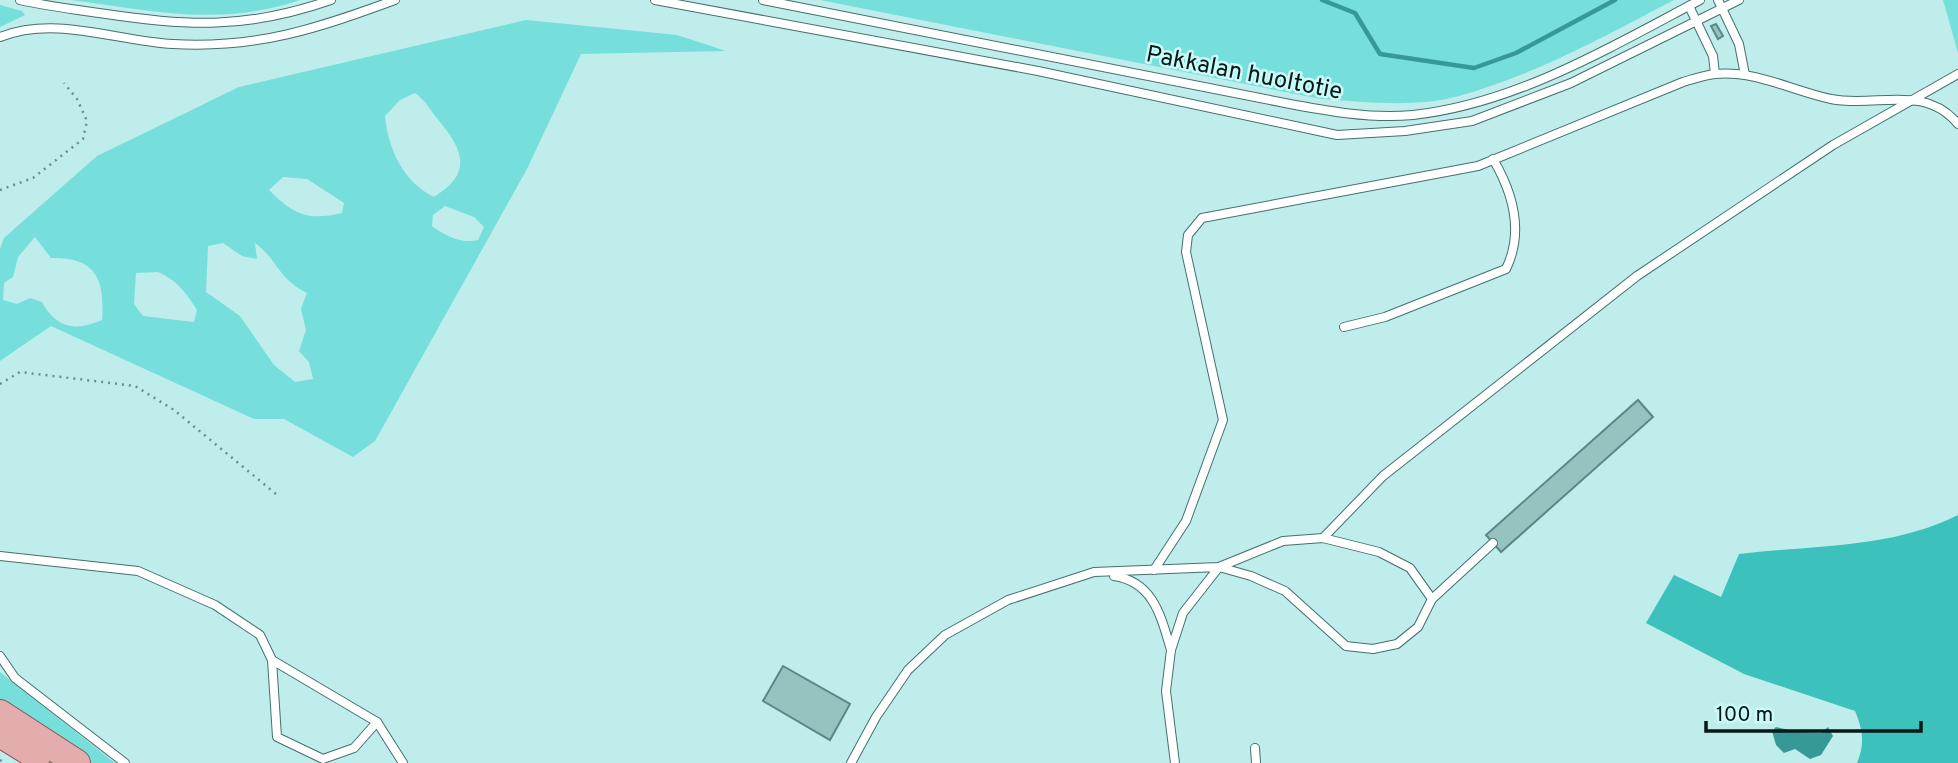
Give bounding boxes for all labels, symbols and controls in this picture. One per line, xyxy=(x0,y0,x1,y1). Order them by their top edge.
street label: Pakkalan huoltotie xyxy=(1143,40,1345,108)
scale bar xyxy=(1706,690,1921,734)
text: 100 m xyxy=(1716,702,1773,729)

